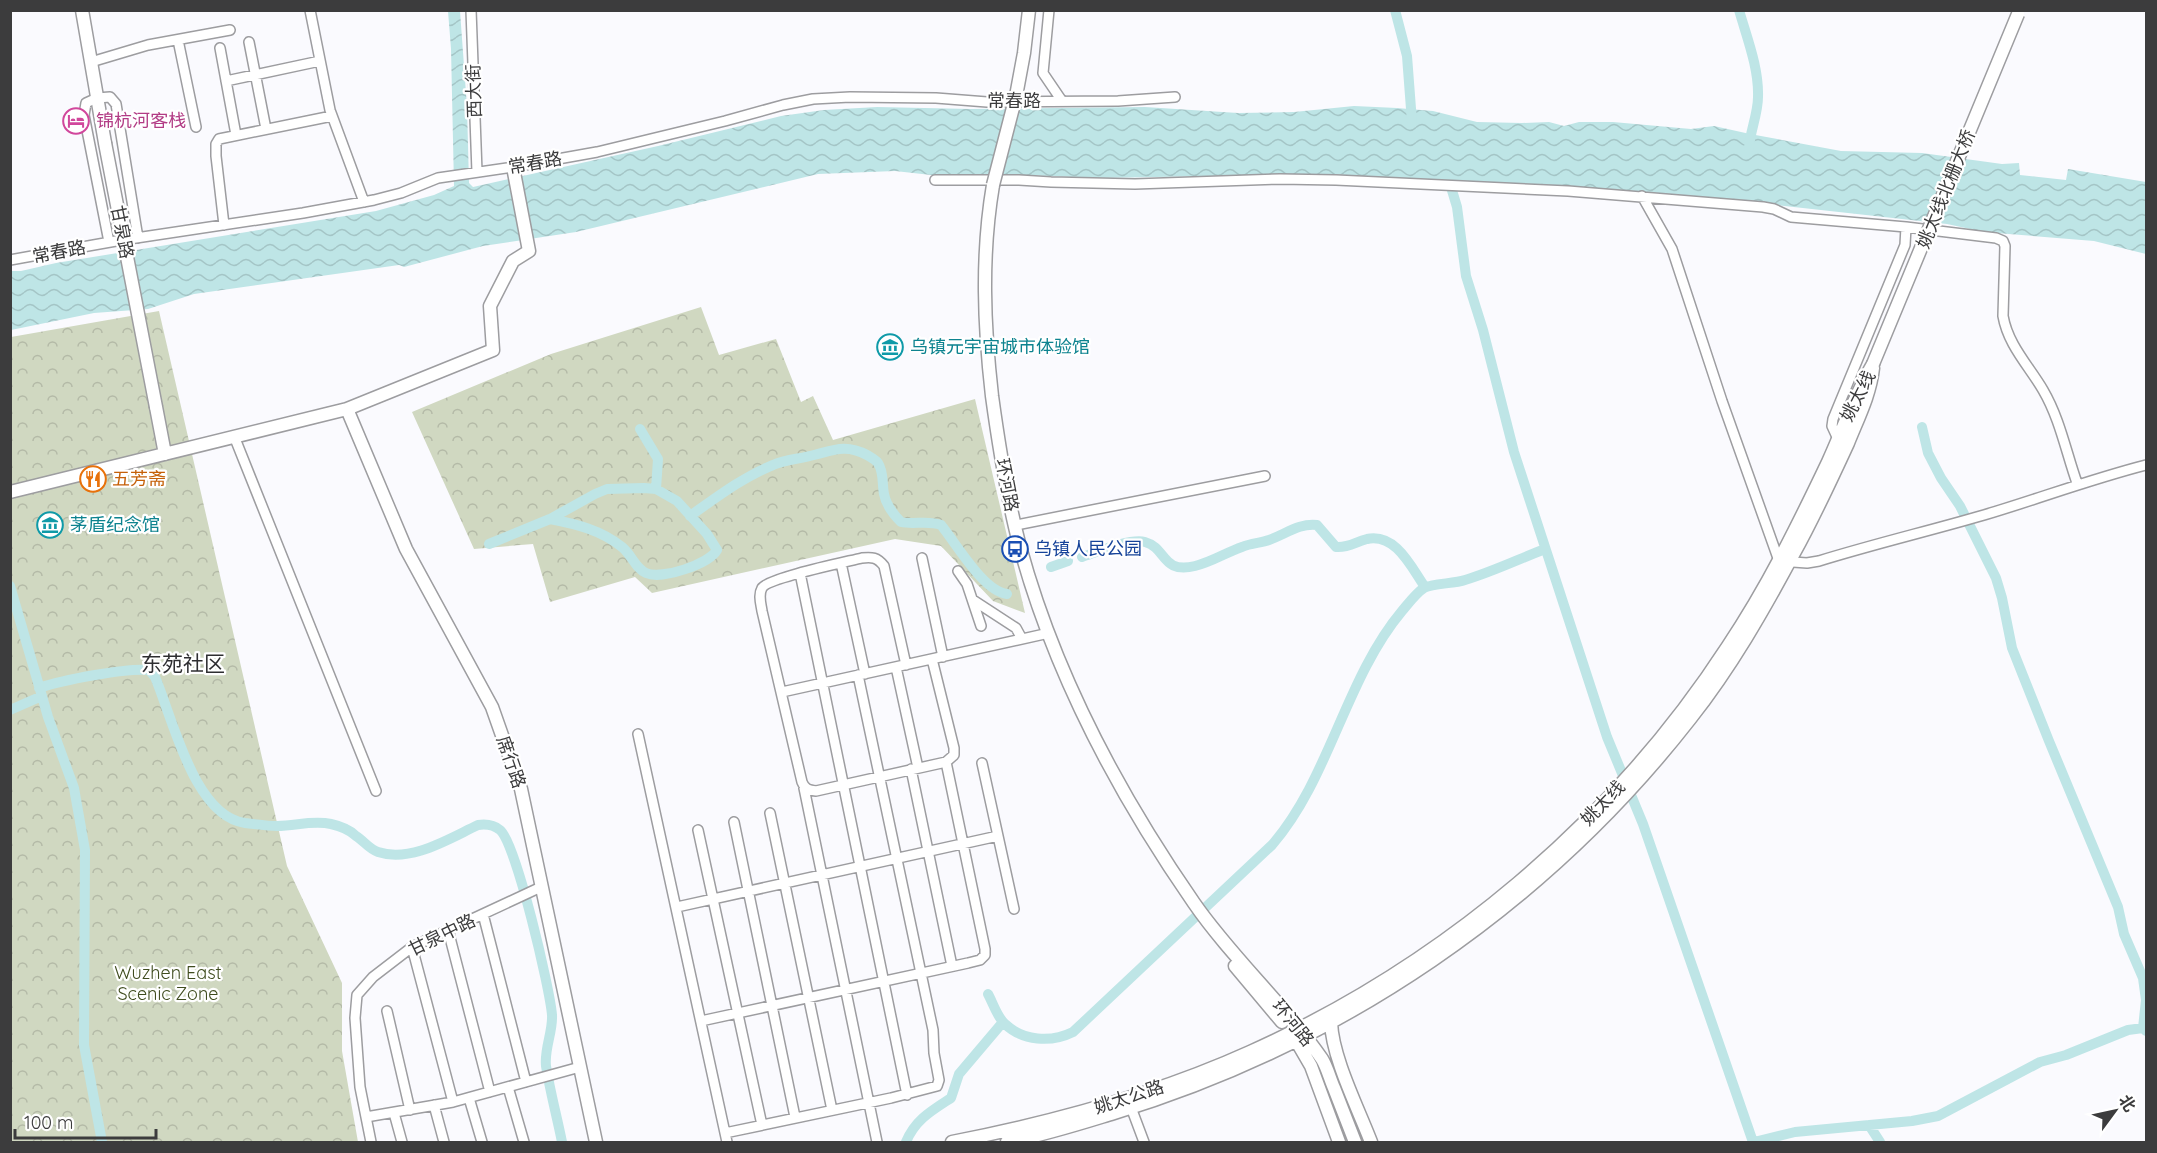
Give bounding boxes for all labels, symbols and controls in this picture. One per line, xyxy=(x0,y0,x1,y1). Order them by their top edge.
street label: 西大街 xyxy=(461,64,486,118)
street label: 常春路 xyxy=(987,89,1041,112)
hotel icon: 锦杭河客栈 xyxy=(61,106,91,136)
place label: 锦杭河客栈 xyxy=(96,109,186,132)
street label: 姚太线北栅大桥 xyxy=(1911,126,1980,252)
street label: 常春路 xyxy=(506,146,563,179)
street label: 甘泉路 xyxy=(106,203,139,261)
street label: 常春路 xyxy=(30,235,88,268)
museum icon: 乌镇元宇宙城市体验馆 xyxy=(875,332,905,362)
place label: 乌镇元宇宙城市体验馆 xyxy=(910,335,1090,358)
street label: 姚太线 xyxy=(1835,366,1880,425)
street label: 环河路 xyxy=(991,456,1024,514)
restaurant icon: 五芳斋 xyxy=(78,464,108,494)
place label: 五芳斋 xyxy=(112,467,166,490)
museum icon: 茅盾纪念馆 xyxy=(35,510,65,540)
place label: 茅盾纪念馆 xyxy=(70,513,160,536)
bus stop icon: 乌镇人民公园 xyxy=(1000,534,1030,564)
place label: 乌镇人民公园 xyxy=(1034,537,1142,560)
district label: 东苑社区 xyxy=(141,650,225,676)
street label: 席行路 xyxy=(492,733,531,791)
street label: 姚太线 xyxy=(1576,775,1630,830)
street label: 甘泉中路 xyxy=(404,908,479,961)
park label: Wuzhen East Scenic Zone xyxy=(114,961,222,1005)
street label: 环河路 xyxy=(1267,994,1319,1051)
street label: 姚太公路 xyxy=(1091,1074,1167,1119)
north arrow xyxy=(2085,1081,2145,1141)
text: 北 xyxy=(2115,1091,2140,1115)
scale bar xyxy=(15,1102,156,1140)
text: 100 m xyxy=(24,1111,73,1134)

